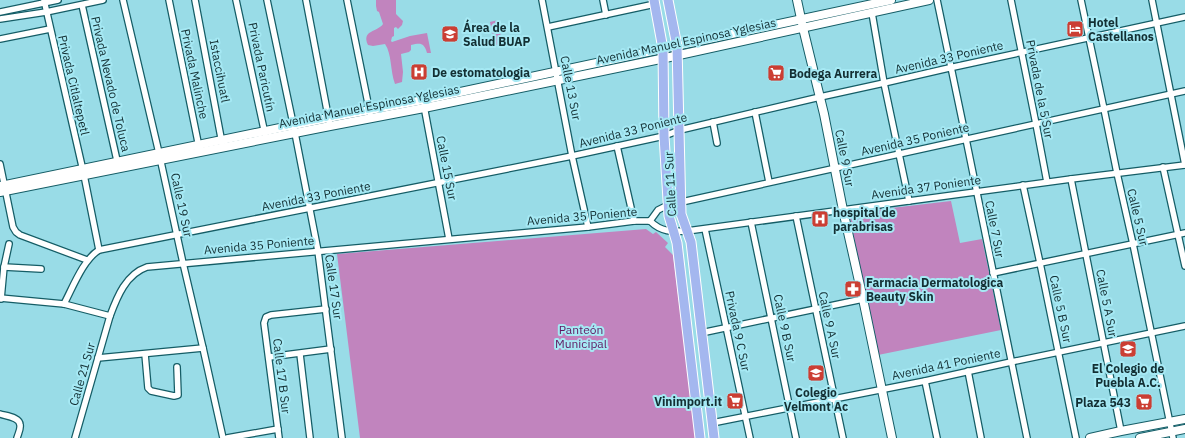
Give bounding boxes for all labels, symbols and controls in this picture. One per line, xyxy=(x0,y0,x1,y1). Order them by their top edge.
street label: Privada Nevado de Toluca xyxy=(88,15,134,154)
street label: Avenida Manuel Espinosa Yglesias xyxy=(595,15,777,67)
place label: Hotel Castellanos xyxy=(1088,15,1154,44)
place label: Área de la Salud BUAP xyxy=(463,19,530,49)
hotel icon: Hotel Castellanos xyxy=(1065,19,1085,39)
street label: Privada Paricutín xyxy=(245,21,279,113)
school or university icon: Área de la Salud BUAP xyxy=(440,24,460,44)
street label: Privada Malinche xyxy=(178,28,212,121)
street label: Privada Citlaltepetl xyxy=(55,33,93,137)
street label: Avenida 33 Poniente xyxy=(893,37,1005,77)
street label: Istaccihuatl xyxy=(207,38,233,104)
street label: Privada de la 5 Sur xyxy=(1023,38,1057,140)
street label: Calle 13 Sur xyxy=(557,55,585,122)
hospital icon: De estomatologia xyxy=(409,62,429,82)
supermarket icon: Bodega Aurrera xyxy=(766,63,786,83)
place label: De estomatologia xyxy=(432,65,530,80)
place label: Bodega Aurrera xyxy=(789,66,878,81)
street label: Avenida Manuel Espinosa Yglesias xyxy=(278,81,461,131)
street label: Avenida 33 Poniente xyxy=(577,109,689,151)
street label: Avenida 35 Poniente xyxy=(859,119,971,159)
street label: Calle 9 Sur xyxy=(832,128,858,188)
street label: Calle 15 Sur xyxy=(433,135,461,202)
street label: Calle 11 Sur xyxy=(661,150,679,217)
street label: Calle 19 Sur xyxy=(168,172,196,239)
street label: Avenida 37 Poniente xyxy=(870,172,982,202)
street label: Avenida 33 Poniente xyxy=(260,178,372,214)
street label: Calle 5 Sur xyxy=(1124,187,1152,248)
street label: Calle 7 Sur xyxy=(982,199,1008,259)
street label: Avenida 35 Poniente xyxy=(526,204,638,228)
place label: hospital de parabrisas xyxy=(833,205,896,234)
hospital icon: hospital de parabrisas xyxy=(810,209,830,229)
street label: Avenida 35 Poniente xyxy=(203,233,315,257)
street label: Calle 17 Sur xyxy=(322,254,346,321)
street label: Calle 5 A Sur xyxy=(1093,268,1121,339)
street label: Calle 5 B Sur xyxy=(1047,274,1076,345)
place label: Farmacia Dermatologica Beauty Skin xyxy=(866,275,1003,304)
pharmacy icon: Farmacia Dermatologica Beauty Skin xyxy=(843,279,863,299)
street label: Privada 9 C Sur xyxy=(722,290,754,373)
street label: Calle 9 A Sur xyxy=(816,290,845,361)
street label: Calle 9 B Sur xyxy=(771,293,800,364)
park label: Panteón Municipal xyxy=(555,322,607,351)
street label: Calle 17 B Sur xyxy=(270,337,294,415)
school or university icon: El Colegio de Puebla A.C. xyxy=(1118,339,1138,359)
street label: Calle 21 Sur xyxy=(66,340,98,407)
street label: Avenida 41 Poniente xyxy=(890,345,1002,383)
place label: El Colegio de Puebla A.C. xyxy=(1092,361,1164,390)
school or university icon: Colegio Velmont Ac xyxy=(806,363,826,383)
place label: Colegio Velmont Ac xyxy=(784,385,848,414)
supermarket icon: Vinimport.it xyxy=(725,391,745,411)
supermarket icon: Plaza 543 xyxy=(1134,392,1154,412)
place label: Vinimport.it xyxy=(654,394,722,409)
place label: Plaza 543 xyxy=(1075,395,1131,410)

